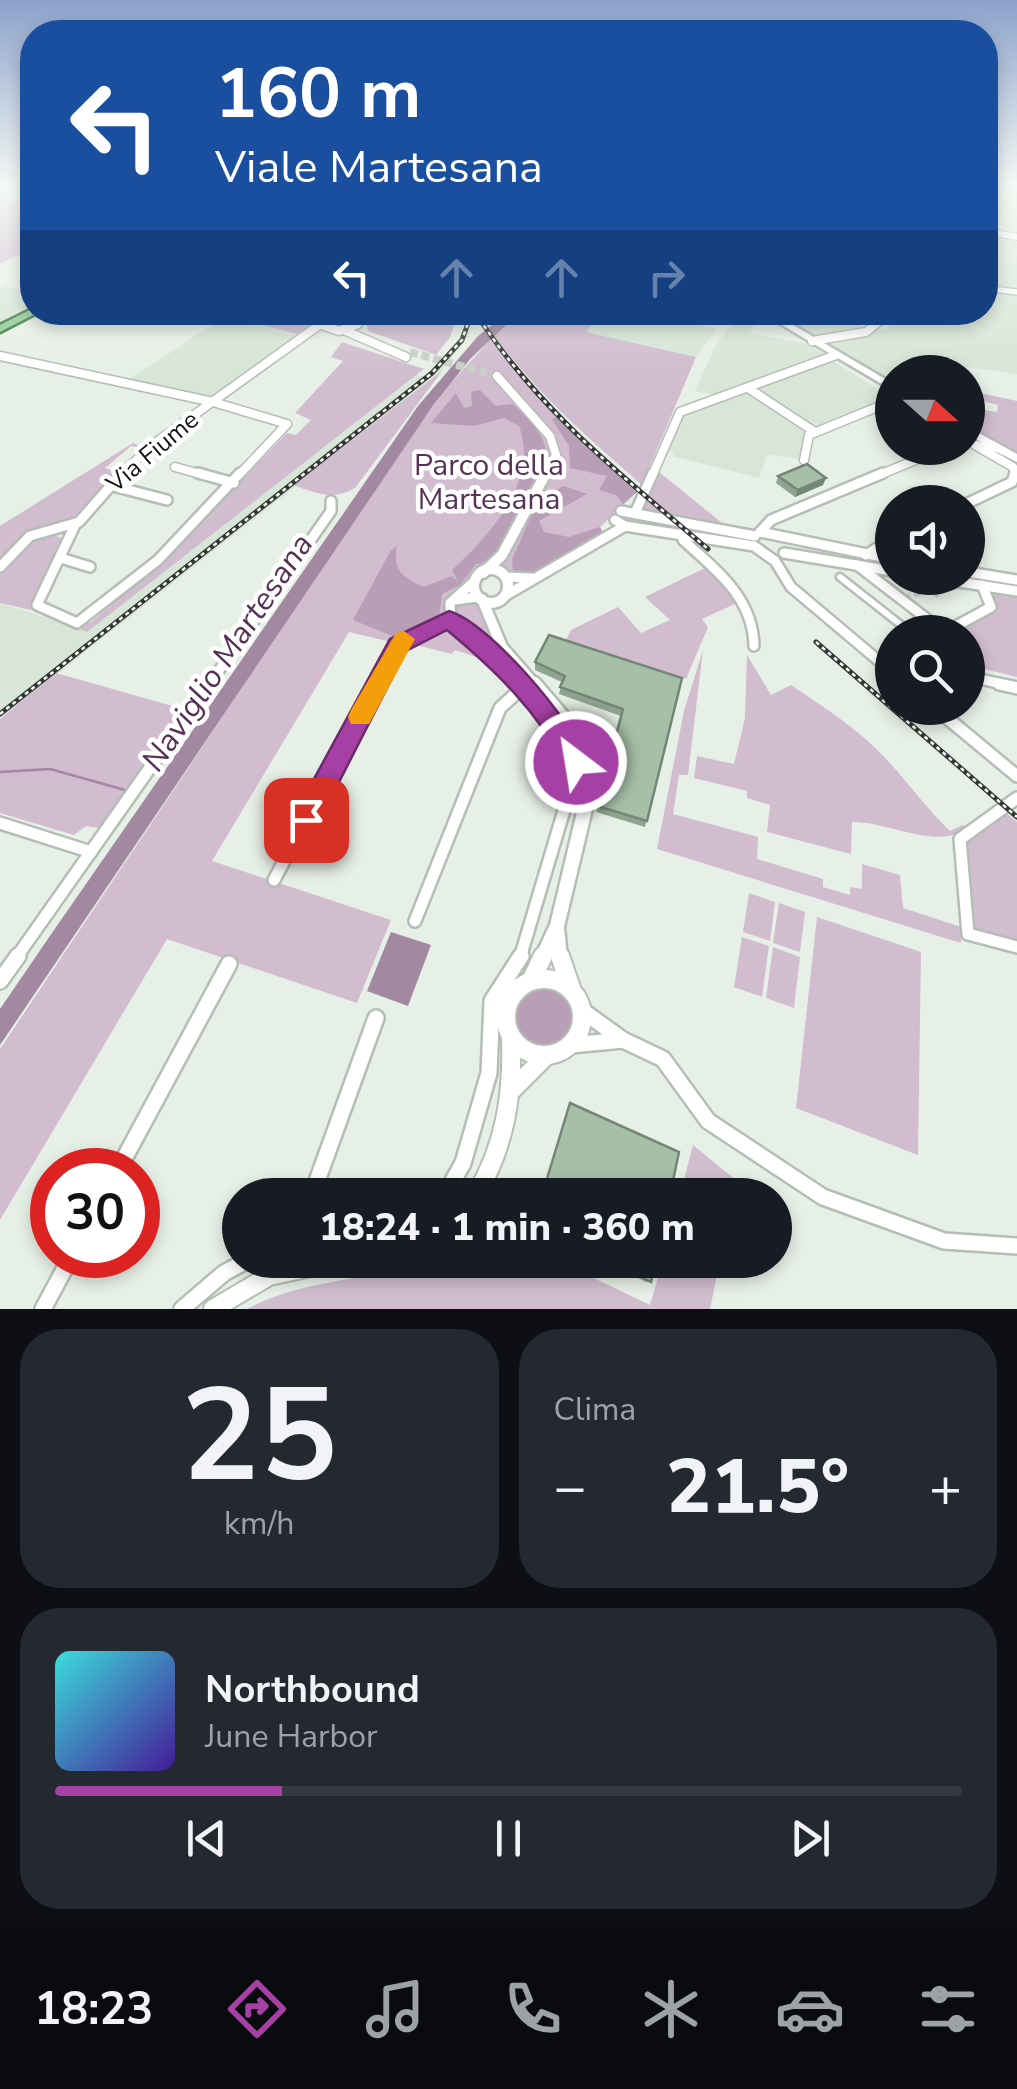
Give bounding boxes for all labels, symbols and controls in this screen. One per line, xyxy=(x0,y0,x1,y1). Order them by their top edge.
text: 160 m xyxy=(215,46,421,142)
icon: left xyxy=(50,60,180,190)
text: Viale Martesana xyxy=(215,137,543,198)
icon: left xyxy=(324,250,379,305)
icon: ahead xyxy=(429,250,484,305)
icon: ahead xyxy=(534,250,589,305)
icon: right xyxy=(639,250,694,305)
north arrow xyxy=(875,355,985,465)
map controls xyxy=(875,355,985,725)
street label: Via Fiume xyxy=(98,403,206,501)
park label: Parco della Martesana xyxy=(414,445,564,520)
button: sound xyxy=(875,485,985,595)
water label: Naviglio Martesana xyxy=(132,525,323,780)
button: search xyxy=(875,615,985,725)
position arrow xyxy=(524,710,628,814)
pin xyxy=(264,778,349,863)
icon: arrive xyxy=(279,793,334,848)
speed limit sign: 30 xyxy=(30,1148,160,1278)
text: 18:24 · 1 min · 360 m xyxy=(319,1202,695,1253)
text: 25 xyxy=(181,1348,337,1525)
text: Clima xyxy=(554,1388,636,1431)
text: 21.5° xyxy=(666,1436,849,1538)
text: − xyxy=(554,1450,587,1525)
text: + xyxy=(929,1450,962,1525)
text: km/h xyxy=(224,1502,295,1545)
text: Northbound xyxy=(205,1664,420,1715)
text: June Harbor xyxy=(205,1715,377,1758)
icon: previous xyxy=(179,1811,234,1866)
icon: pause xyxy=(481,1811,536,1866)
icon: next xyxy=(783,1811,838,1866)
icon: directions xyxy=(222,1974,292,2044)
icon: music xyxy=(360,1974,430,2044)
icon: phone xyxy=(498,1974,568,2044)
icon: climate xyxy=(636,1974,706,2044)
icon: car xyxy=(775,1974,845,2044)
icon: filters xyxy=(913,1974,983,2044)
text: 18:23 xyxy=(34,1979,153,2040)

